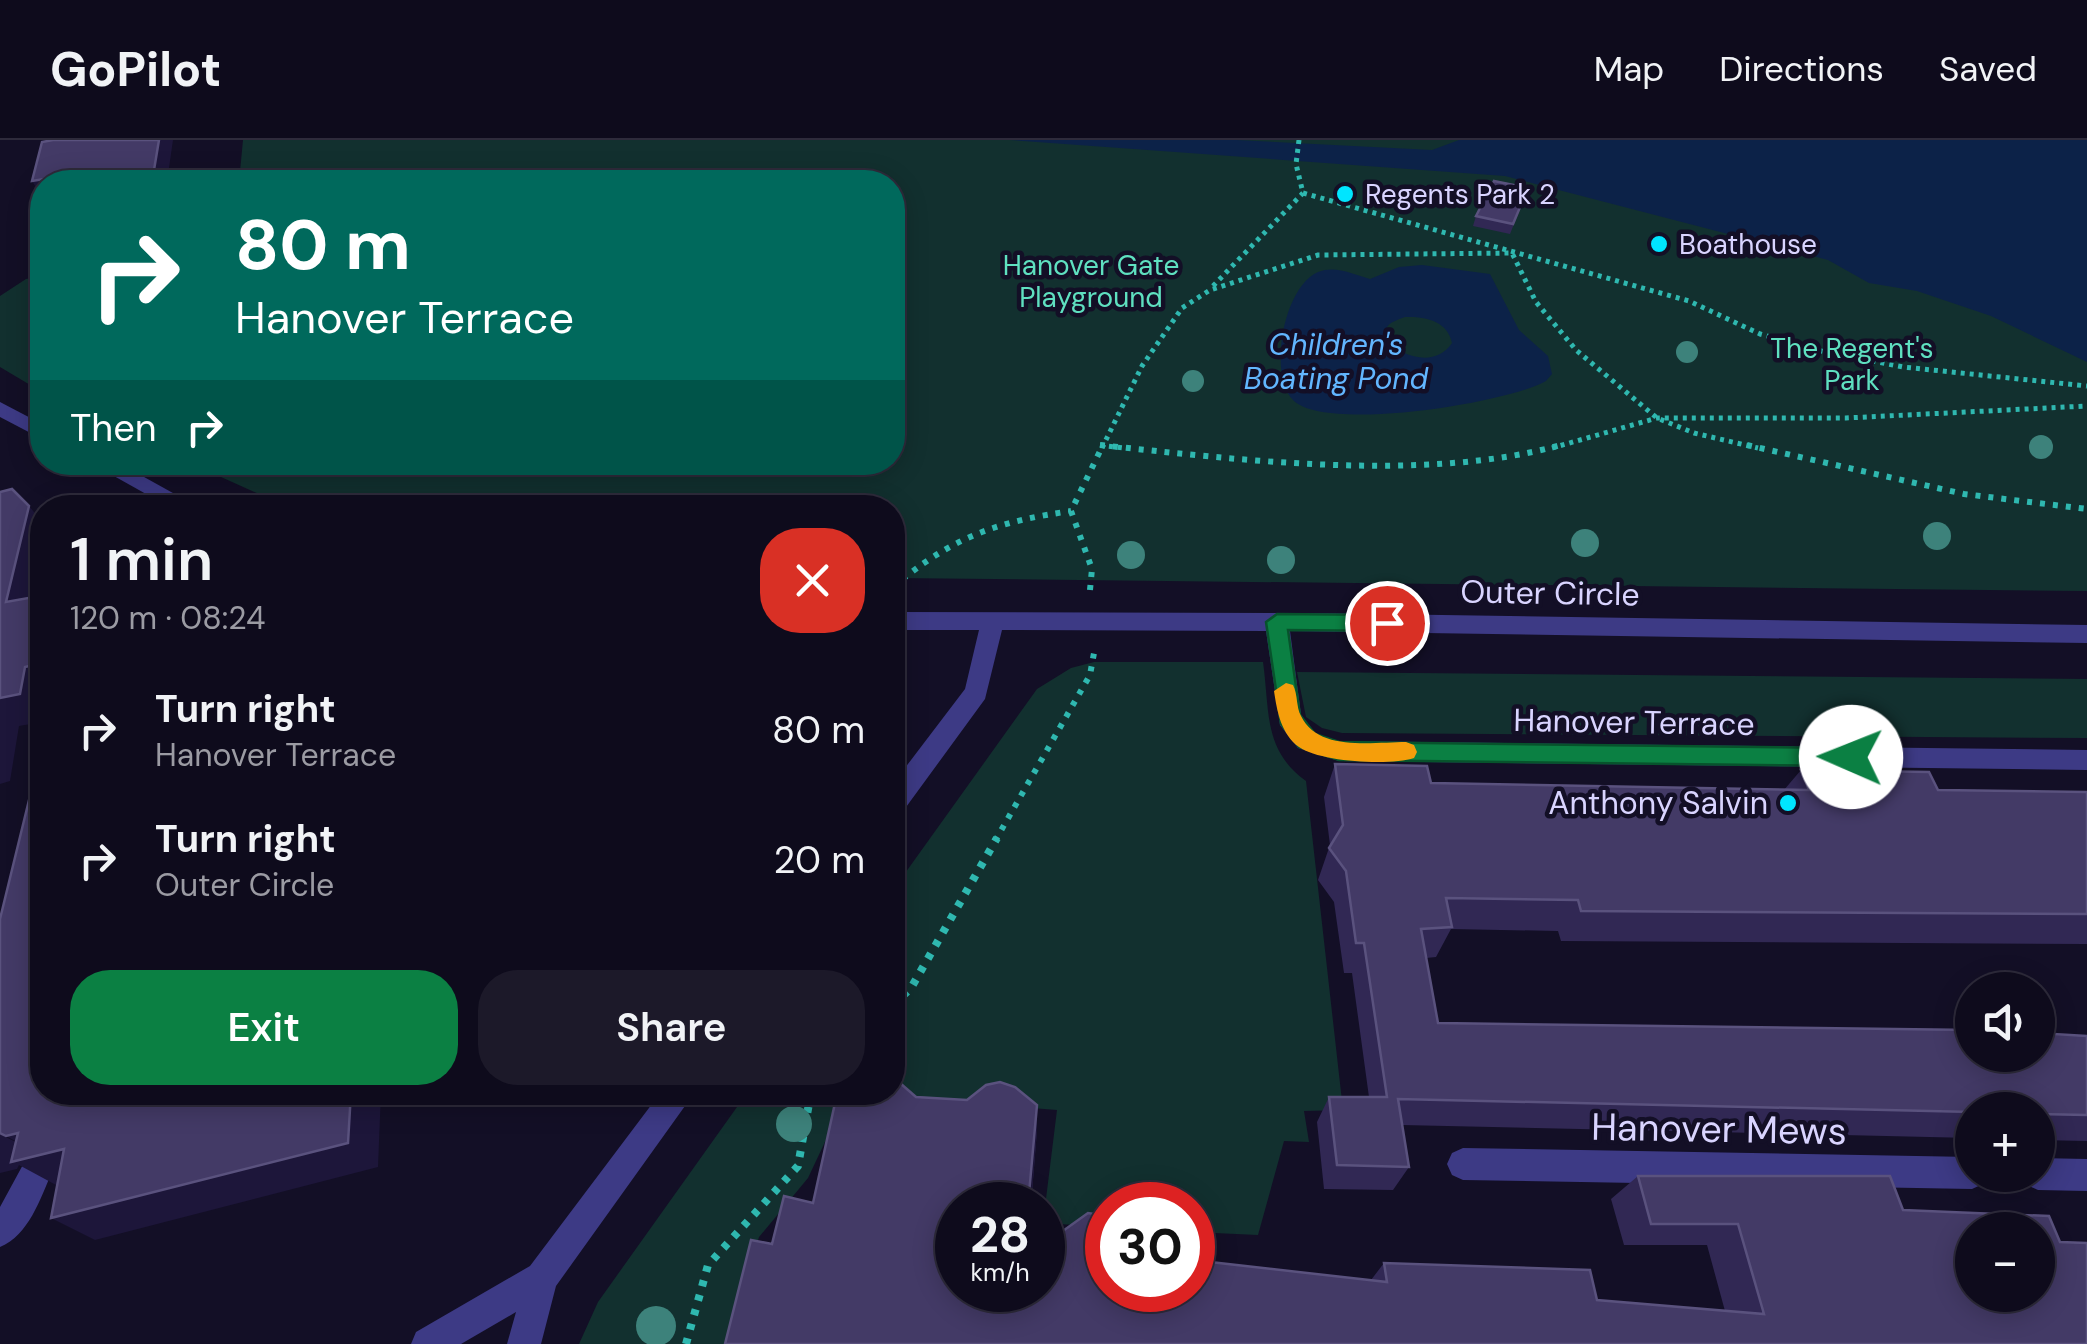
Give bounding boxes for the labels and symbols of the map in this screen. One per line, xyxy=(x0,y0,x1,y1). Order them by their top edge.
place label: Regents Park 2 xyxy=(1365,176,1555,213)
marker: Regents Park 2 xyxy=(1334,183,1356,205)
place label: Boathouse xyxy=(1679,226,1817,263)
marker: Boathouse xyxy=(1648,233,1670,255)
park label: Hanover Gate Playground xyxy=(1003,247,1179,316)
water label: Children's Boating Pond xyxy=(1244,325,1430,398)
park label: The Regent's Park xyxy=(1770,330,1934,399)
street label: Outer Circle xyxy=(1460,570,1640,616)
pin xyxy=(1345,581,1430,666)
street label: Hanover Terrace xyxy=(1513,699,1755,745)
position arrow xyxy=(1799,705,1903,809)
place label: Anthony Salvin xyxy=(1548,782,1768,824)
marker: Anthony Salvin xyxy=(1777,792,1799,814)
street label: Hanover Mews xyxy=(1591,1102,1847,1156)
speed limit sign: 30 xyxy=(1085,1182,1215,1312)

